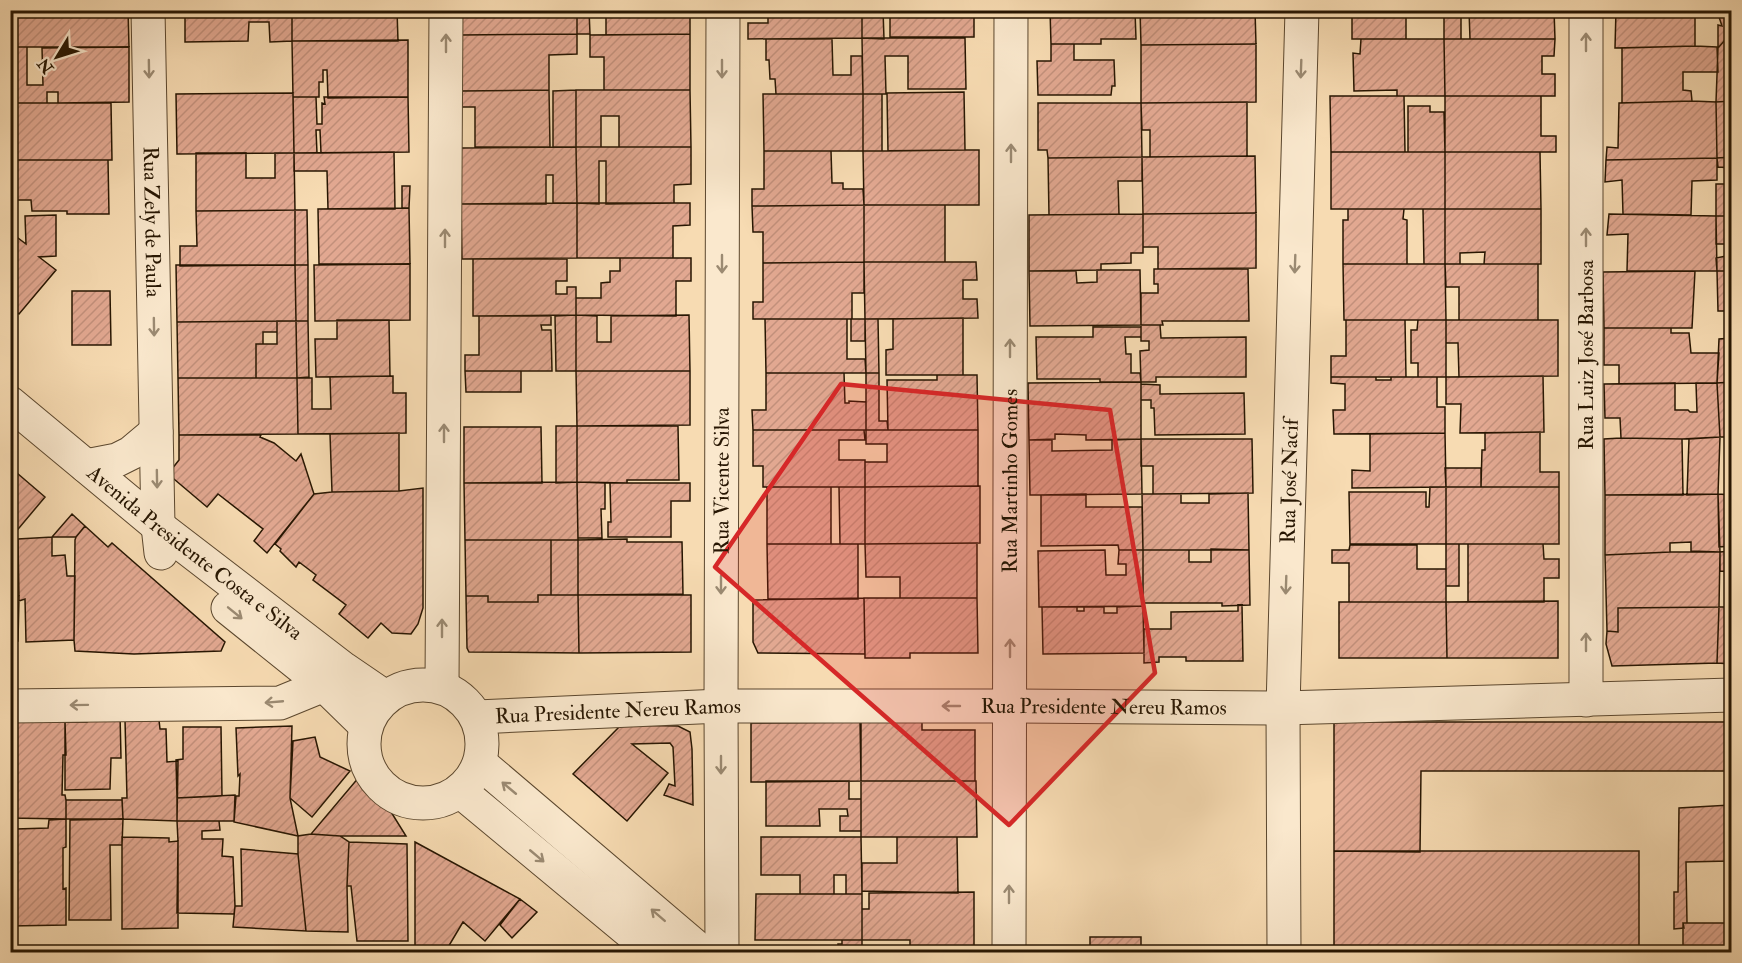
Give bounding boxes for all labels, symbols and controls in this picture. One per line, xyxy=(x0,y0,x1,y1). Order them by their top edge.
north arrow xyxy=(27,27,87,87)
one-way arrow xyxy=(1580,32,1592,52)
one-way arrow xyxy=(440,33,452,53)
text: N xyxy=(33,53,59,78)
one-way arrow xyxy=(143,58,155,78)
one-way arrow xyxy=(717,58,728,78)
one-way arrow xyxy=(1295,58,1306,78)
one-way arrow xyxy=(1005,143,1017,163)
street label: Rua Zely de Paula xyxy=(137,146,167,298)
one-way arrow xyxy=(1580,227,1592,247)
one-way arrow xyxy=(439,228,451,248)
one-way arrow xyxy=(716,253,728,273)
one-way arrow xyxy=(1289,253,1301,273)
street label: Rua Luiz José Barbosa xyxy=(1573,260,1600,450)
one-way arrow xyxy=(148,316,160,336)
one-way arrow xyxy=(1004,338,1016,358)
street label: Rua Martinho Gomes xyxy=(997,389,1024,573)
street label: Rua Vicente Silva xyxy=(708,407,736,555)
street label: Rua José Nacif xyxy=(1274,415,1305,544)
one-way arrow xyxy=(438,423,449,443)
street label: Avenida Presidente Costa e Silva xyxy=(81,459,308,647)
one-way arrow xyxy=(151,468,163,488)
one-way arrow xyxy=(715,574,727,594)
one-way arrow xyxy=(1280,574,1292,594)
one-way arrow xyxy=(227,607,243,620)
one-way arrow xyxy=(436,618,448,638)
one-way arrow xyxy=(1580,632,1592,652)
one-way arrow xyxy=(1004,638,1016,658)
street label: Rua Presidente Nereu Ramos xyxy=(494,693,741,730)
street label: Rua Presidente Nereu Ramos xyxy=(981,693,1227,722)
one-way arrow xyxy=(264,697,284,708)
one-way arrow xyxy=(69,699,89,711)
one-way arrow xyxy=(942,700,962,712)
one-way arrow xyxy=(715,754,727,774)
one-way arrow xyxy=(502,781,517,795)
one-way arrow xyxy=(529,849,545,862)
one-way arrow xyxy=(1003,885,1015,905)
one-way arrow xyxy=(650,908,666,921)

